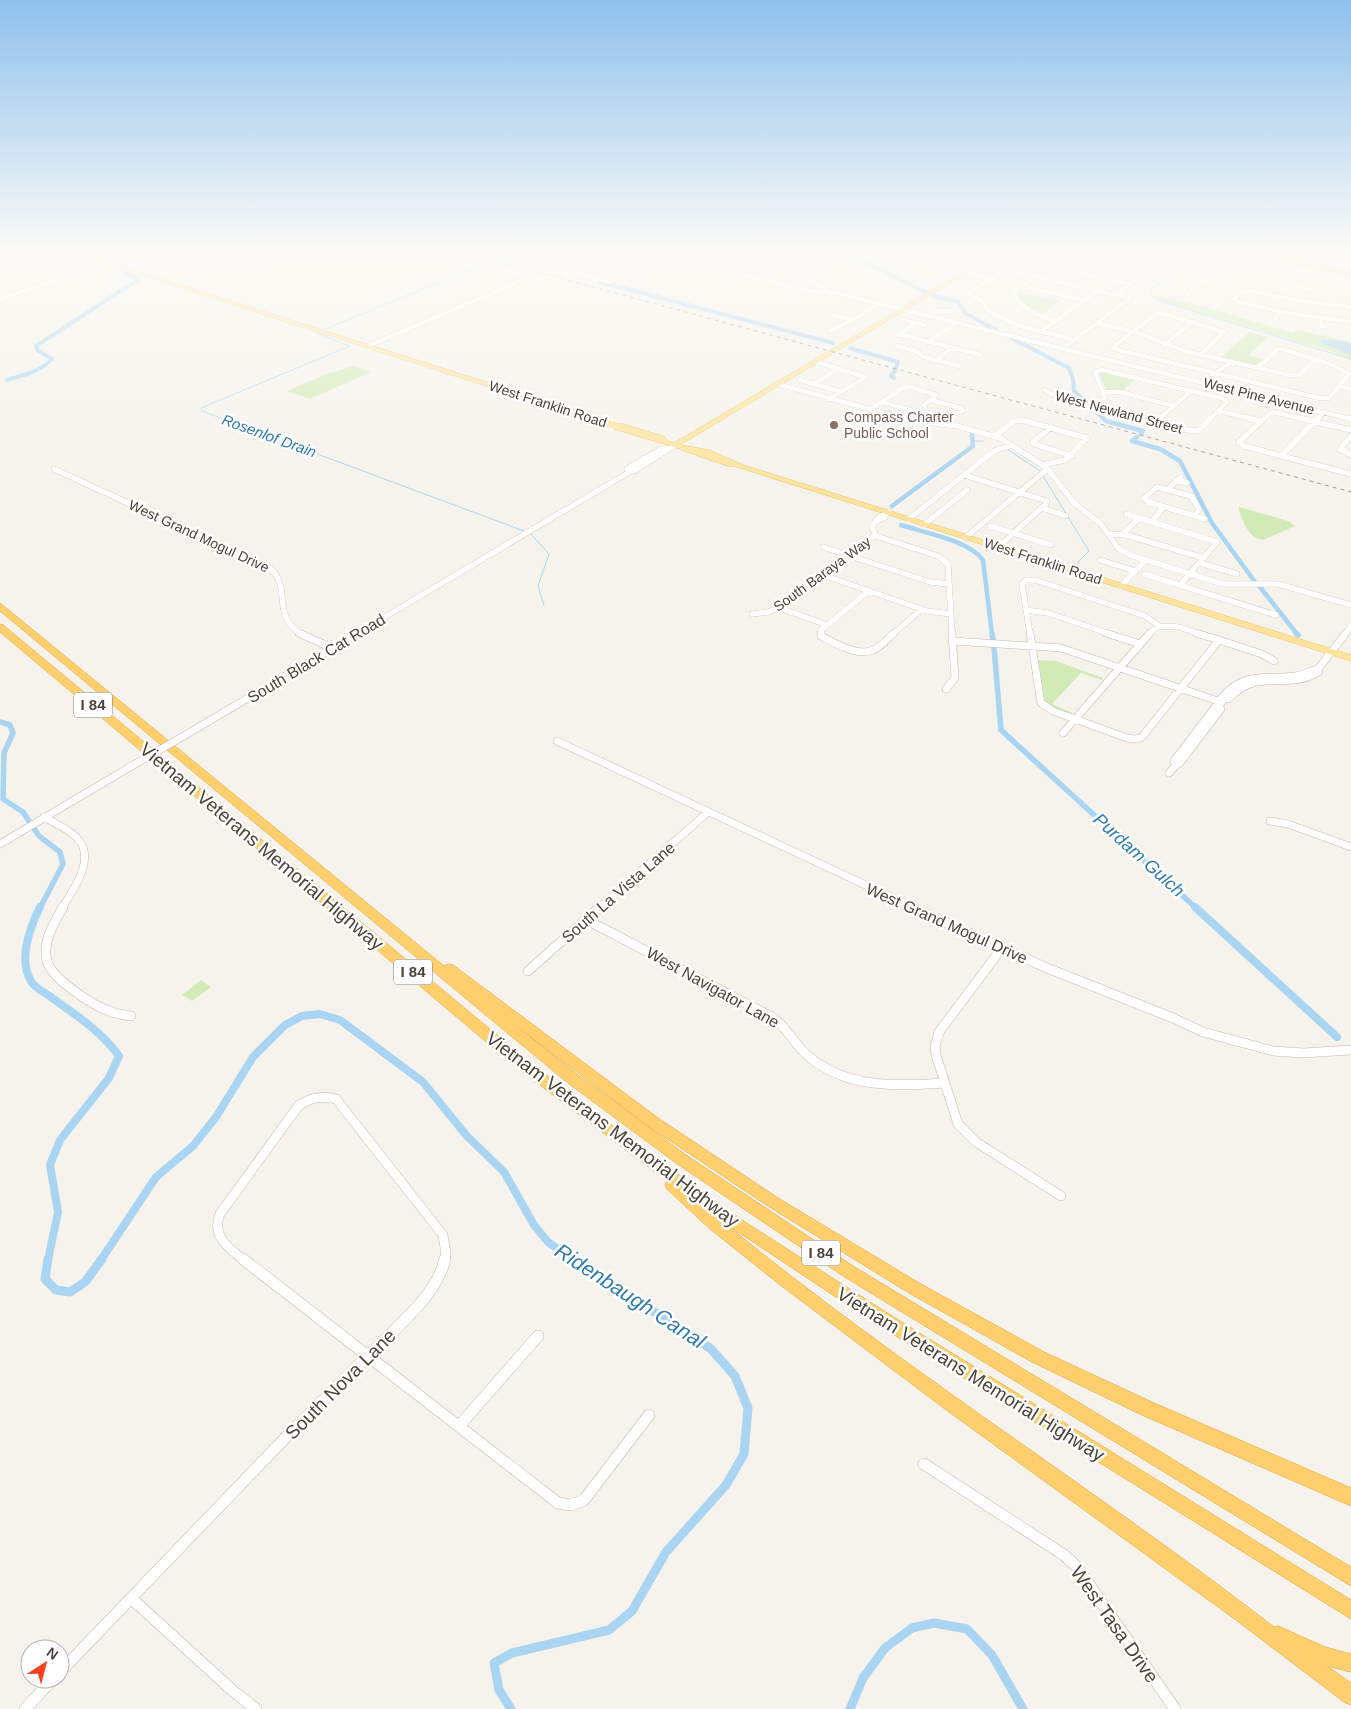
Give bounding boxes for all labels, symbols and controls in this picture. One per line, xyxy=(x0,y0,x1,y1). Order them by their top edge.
street label: West Pine Avenue xyxy=(1202,374,1316,418)
street label: West Franklin Road xyxy=(487,377,609,431)
street label: West Newland Street xyxy=(1054,387,1185,437)
place label: Compass Charter Public School xyxy=(844,409,954,441)
water label: Rosenlof Drain xyxy=(220,411,319,460)
marker: Compass Charter Public School xyxy=(828,419,840,431)
street label: West Grand Mogul Drive xyxy=(126,496,272,576)
street label: South Baraya Way xyxy=(770,533,874,615)
street label: West Franklin Road xyxy=(982,534,1104,588)
street label: South Black Cat Road xyxy=(244,611,388,706)
road number: I 84 xyxy=(74,692,112,718)
street label: Vietnam Veterans Memorial Highway xyxy=(136,738,388,955)
water label: Purdam Gulch xyxy=(1090,809,1188,901)
street label: South La Vista Lane xyxy=(558,839,678,946)
street label: West Grand Mogul Drive xyxy=(863,880,1030,967)
street label: West Navigator Lane xyxy=(643,944,782,1031)
road number: I 84 xyxy=(394,960,432,984)
street label: Vietnam Veterans Memorial Highway xyxy=(482,1027,744,1232)
water label: Ridenbaugh Canal xyxy=(551,1239,711,1353)
road number: I 84 xyxy=(802,1240,840,1266)
street label: Vietnam Veterans Memorial Highway xyxy=(833,1283,1109,1466)
street label: South Nova Lane xyxy=(281,1325,400,1444)
street label: West Tasa Drive xyxy=(1067,1562,1163,1687)
north arrow xyxy=(20,1639,70,1689)
text: N xyxy=(44,1644,61,1663)

